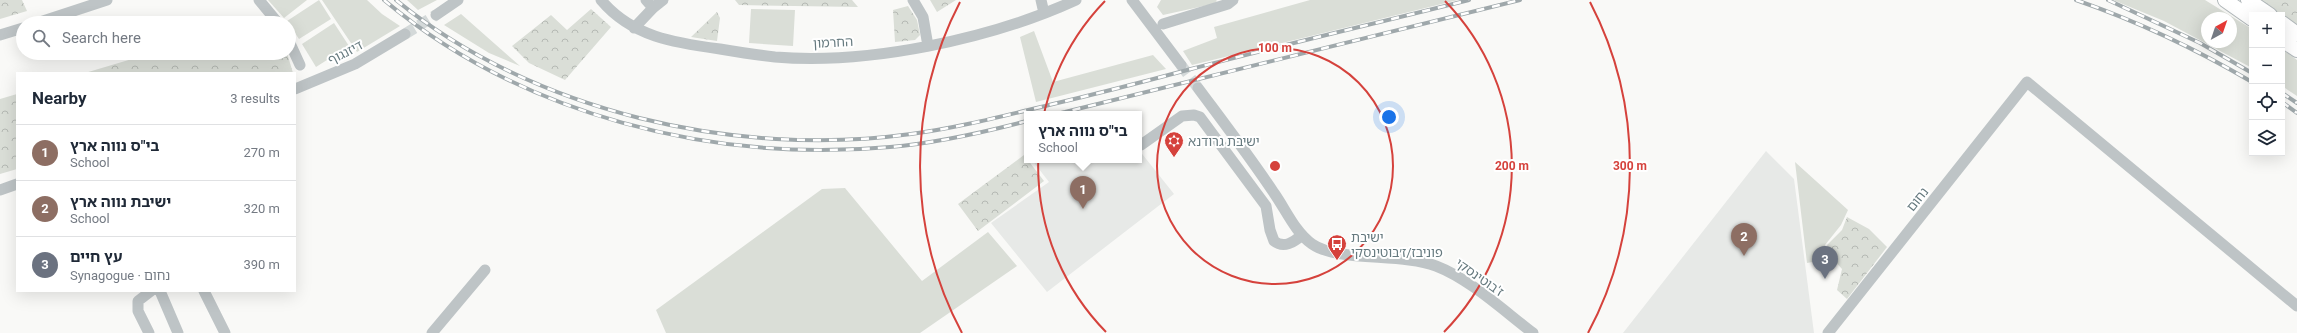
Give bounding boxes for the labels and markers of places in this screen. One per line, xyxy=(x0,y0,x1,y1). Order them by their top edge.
synagogue icon: ישיבת גרודנא xyxy=(1163,130,1185,158)
place label: ישיבת גרודנא xyxy=(1188,134,1260,149)
centre of rings xyxy=(1268,159,1282,173)
pin: 1 xyxy=(1070,176,1096,209)
pin: 2 xyxy=(1731,223,1757,256)
place label: ישיבת פוניבז/ז׳בוטינסקי xyxy=(1351,230,1443,260)
bus stop icon: ישיבת פוניבז/ז׳בוטינסקי xyxy=(1326,233,1348,261)
pin: 3 xyxy=(1812,246,1838,279)

